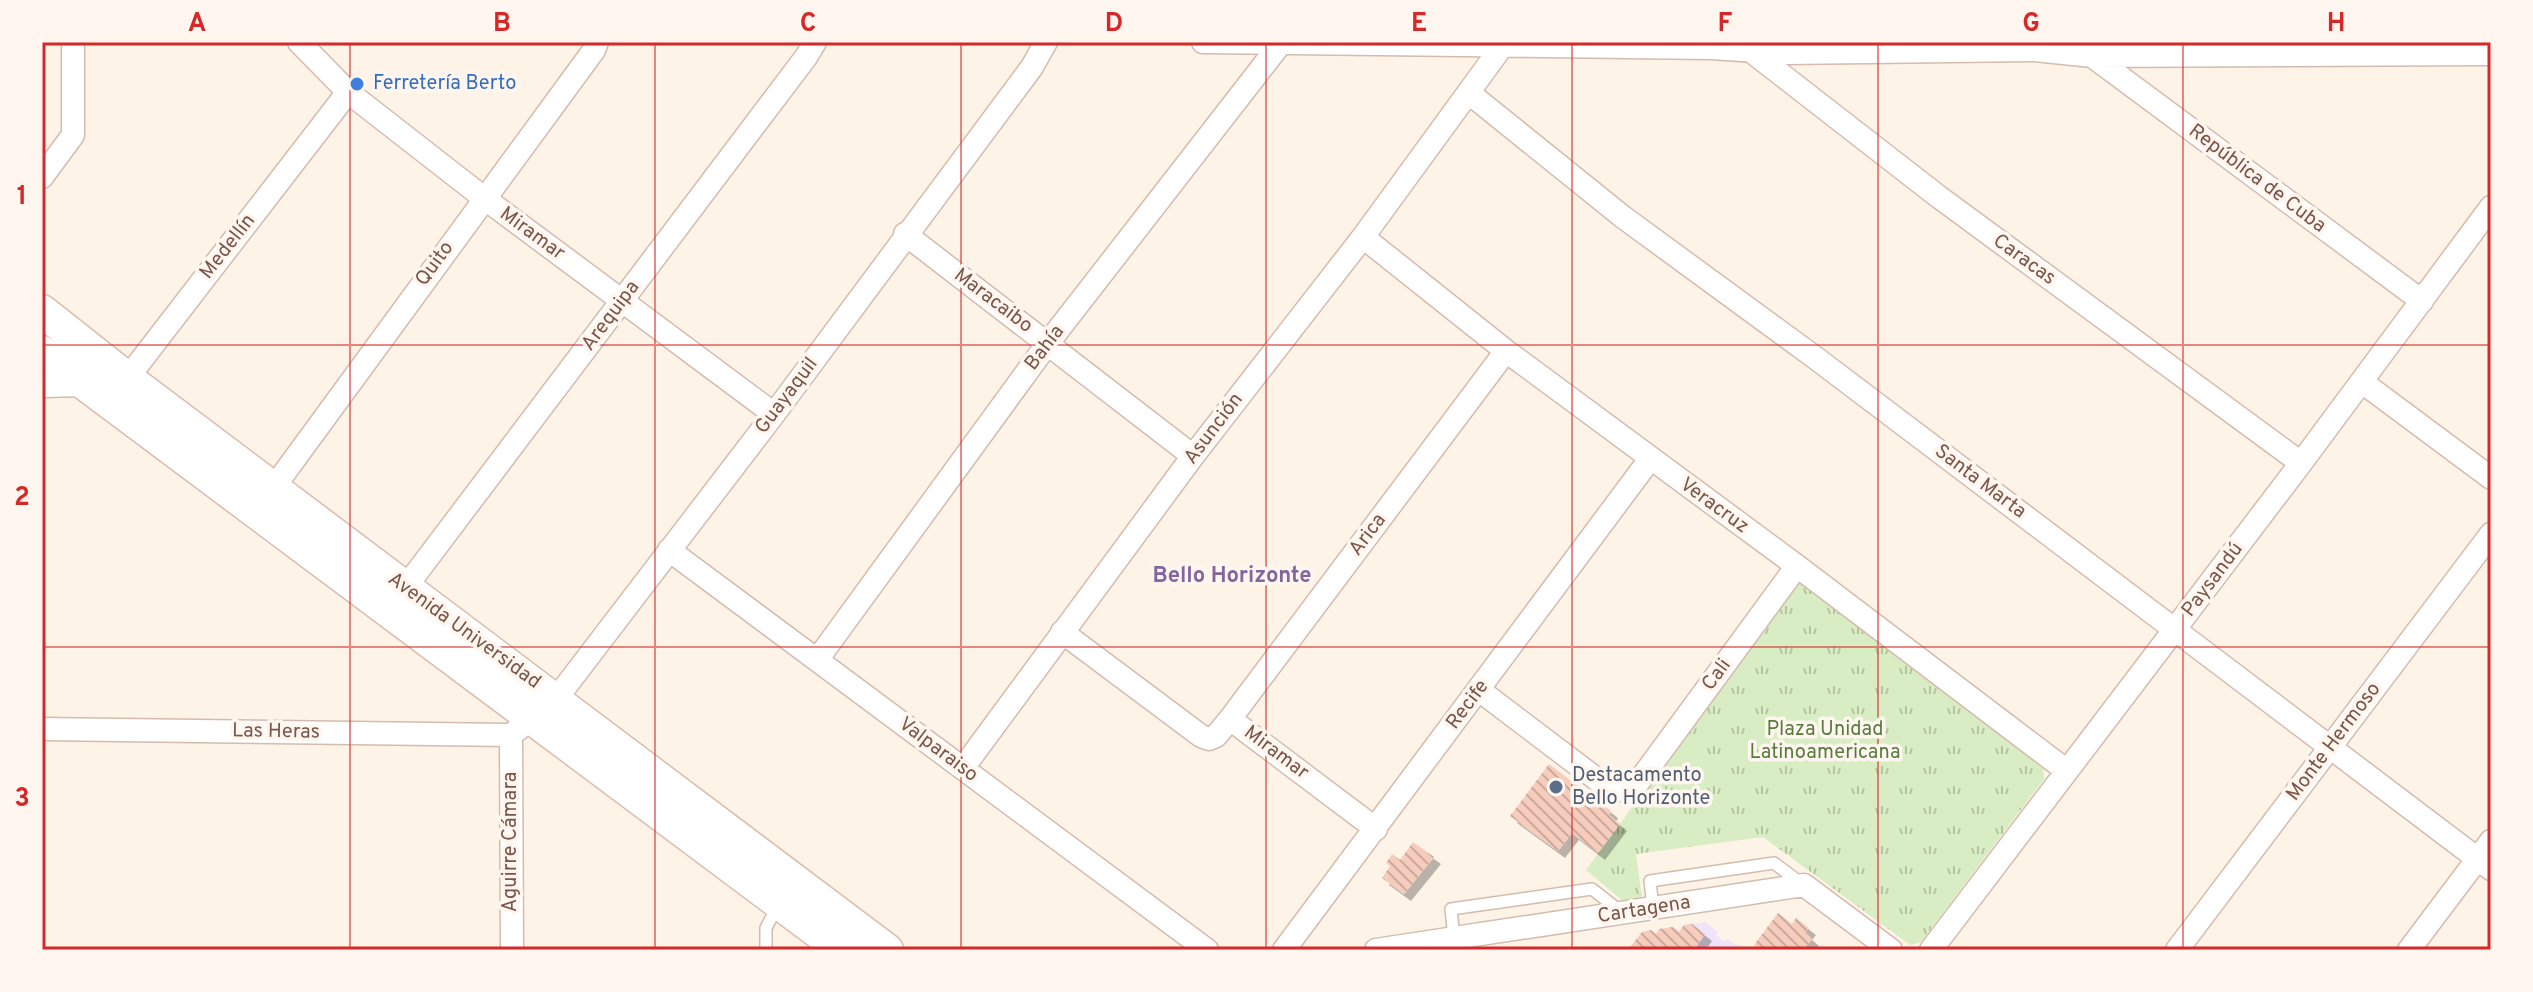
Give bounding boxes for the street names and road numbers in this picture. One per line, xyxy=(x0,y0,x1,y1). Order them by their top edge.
street label: República de Cuba xyxy=(2183,119,2331,239)
street label: Miramar xyxy=(494,201,570,267)
street label: Medellín xyxy=(194,209,262,285)
street label: Caracas xyxy=(1987,228,2061,292)
street label: Quito xyxy=(410,236,460,292)
street label: Maracaibo xyxy=(948,263,1038,339)
street label: Arequipa xyxy=(576,276,646,356)
street label: Bahía xyxy=(1019,320,1071,376)
street label: Guayaquil xyxy=(750,352,824,440)
street label: Asunción xyxy=(1179,388,1249,470)
street label: Santa Marta xyxy=(1929,439,2031,525)
street label: Veracruz xyxy=(1674,472,1754,540)
street label: Arica xyxy=(1344,509,1392,561)
street label: Paysandú xyxy=(2176,537,2250,623)
street label: Avenida Universidad xyxy=(382,567,546,695)
street label: Cali xyxy=(1697,654,1737,696)
street label: Recife xyxy=(1441,675,1495,735)
street label: Monte Hermoso xyxy=(2281,677,2387,807)
street label: Valparaiso xyxy=(893,712,983,788)
street label: Las Heras xyxy=(232,718,320,746)
street label: Miramar xyxy=(1238,720,1314,786)
street label: Aguirre Cámara xyxy=(498,772,524,912)
street label: Cartagena xyxy=(1596,890,1692,930)

